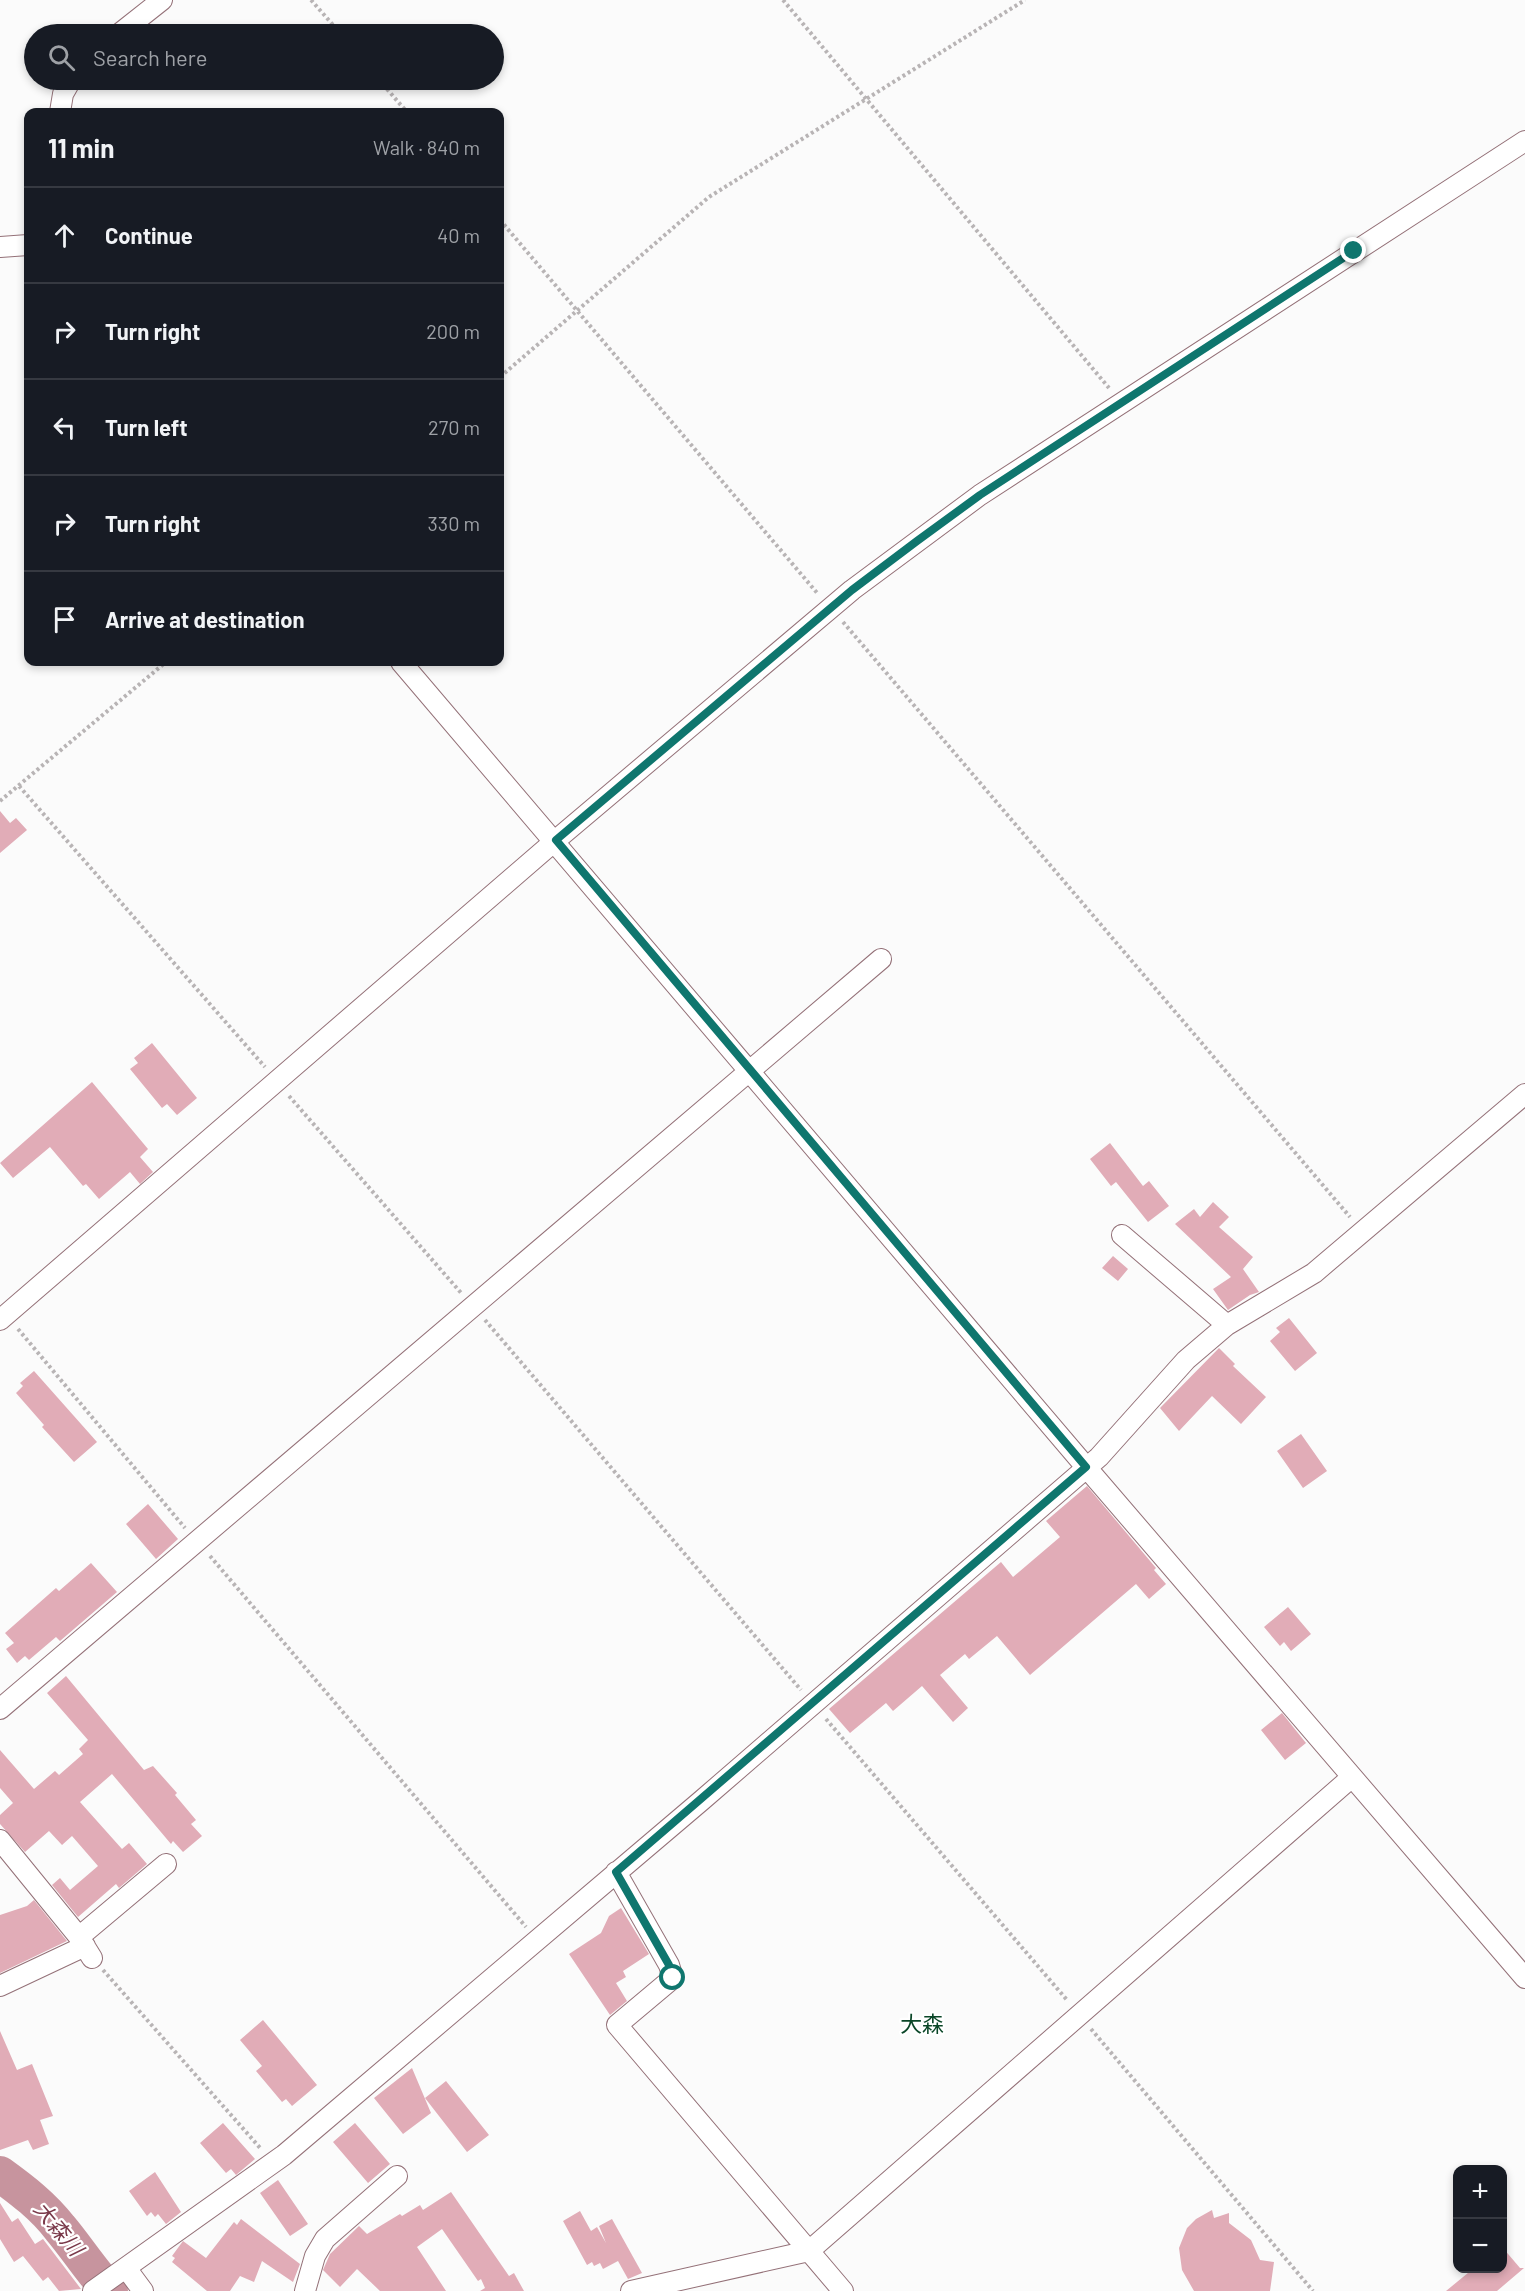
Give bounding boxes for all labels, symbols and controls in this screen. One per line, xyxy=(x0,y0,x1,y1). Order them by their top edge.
search box xyxy=(24,24,504,90)
icon: search xyxy=(45,41,78,74)
text: Search here xyxy=(93,44,207,70)
text: 11 min xyxy=(48,132,114,163)
text: Walk · 840 m xyxy=(373,135,480,159)
icon: ahead xyxy=(48,219,81,252)
text: Continue xyxy=(105,222,193,248)
text: 40 m xyxy=(437,223,480,247)
route end xyxy=(1340,237,1366,263)
icon: right xyxy=(48,315,81,348)
text: Turn right xyxy=(105,318,200,344)
text: 200 m xyxy=(426,319,480,343)
icon: left xyxy=(48,411,81,444)
text: Turn left xyxy=(105,414,188,440)
text: 270 m xyxy=(428,415,480,439)
icon: right xyxy=(48,507,81,540)
text: Turn right xyxy=(105,510,200,536)
text: 330 m xyxy=(428,511,480,535)
icon: arrive xyxy=(48,603,81,636)
text: Arrive at destination xyxy=(105,606,304,632)
route start xyxy=(659,1964,685,1990)
district label: 大森 xyxy=(900,2010,944,2036)
map controls xyxy=(1453,2165,1507,2273)
button: + xyxy=(1453,2165,1507,2219)
water label: 大森川 xyxy=(29,2196,90,2262)
button: − xyxy=(1453,2219,1507,2273)

